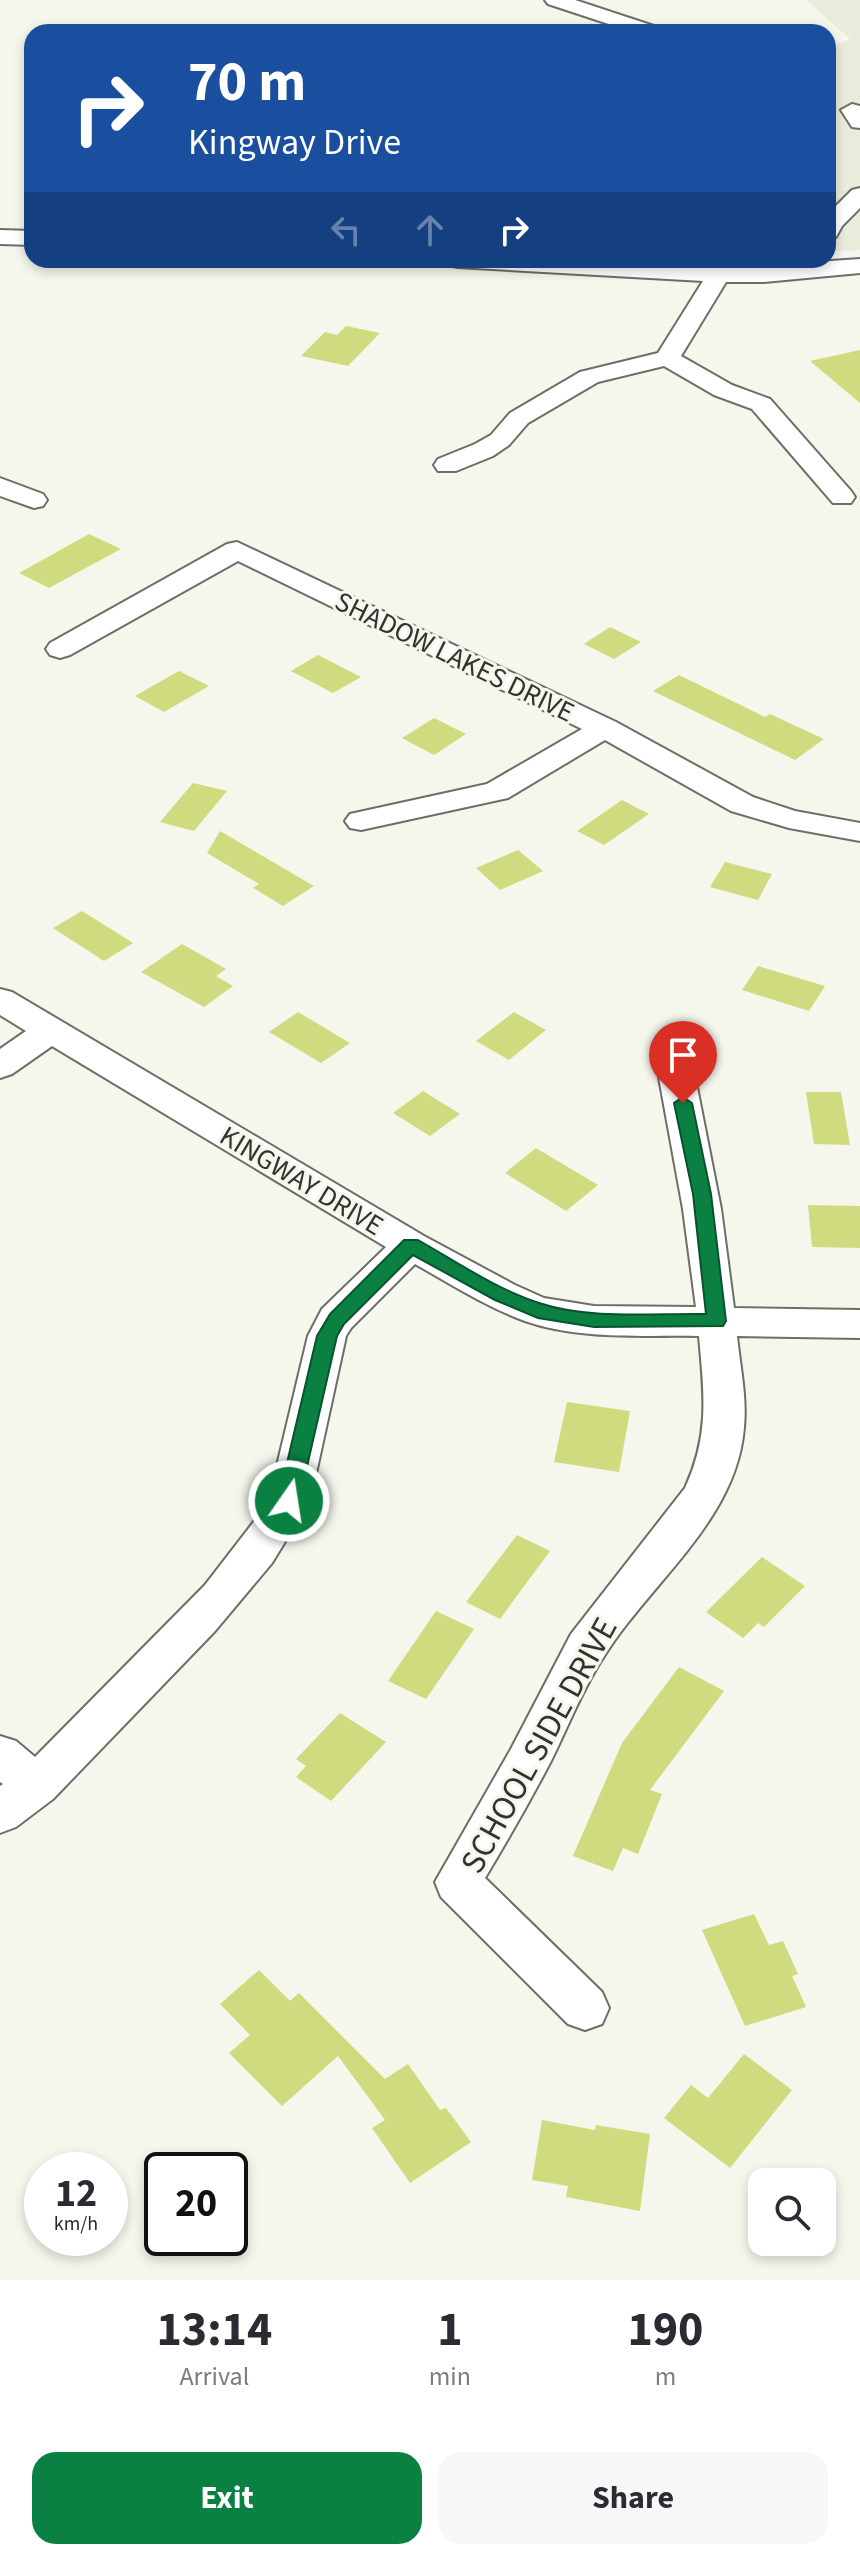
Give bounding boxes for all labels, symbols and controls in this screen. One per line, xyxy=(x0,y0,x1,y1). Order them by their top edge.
text: 70 m xyxy=(188,43,306,122)
icon: right xyxy=(56,56,160,160)
text: Kingway Drive xyxy=(188,117,401,168)
icon: left xyxy=(324,208,368,252)
icon: ahead xyxy=(408,208,452,252)
icon: right xyxy=(492,208,536,252)
street label: SHADOW LAKES DRIVE xyxy=(328,582,581,732)
pin xyxy=(649,1021,717,1103)
icon: arrive xyxy=(661,1033,705,1077)
street label: KINGWAY DRIVE xyxy=(212,1116,391,1245)
position arrow xyxy=(247,1459,331,1543)
street label: SCHOOL SIDE DRIVE xyxy=(449,1609,630,1882)
speed limit sign: 20 xyxy=(144,2152,248,2256)
text: 12 xyxy=(55,2165,97,2222)
map controls xyxy=(748,2168,836,2256)
button: search xyxy=(748,2168,836,2256)
text: km/h xyxy=(54,2210,98,2238)
text: 13:14 xyxy=(156,2296,272,2364)
text: 1 xyxy=(437,2296,463,2364)
text: 190 xyxy=(627,2296,703,2364)
text: Arrival xyxy=(179,2358,249,2395)
text: min xyxy=(429,2358,471,2395)
text: m xyxy=(655,2358,676,2395)
button: Exit xyxy=(32,2452,422,2544)
button: Share xyxy=(438,2452,828,2544)

